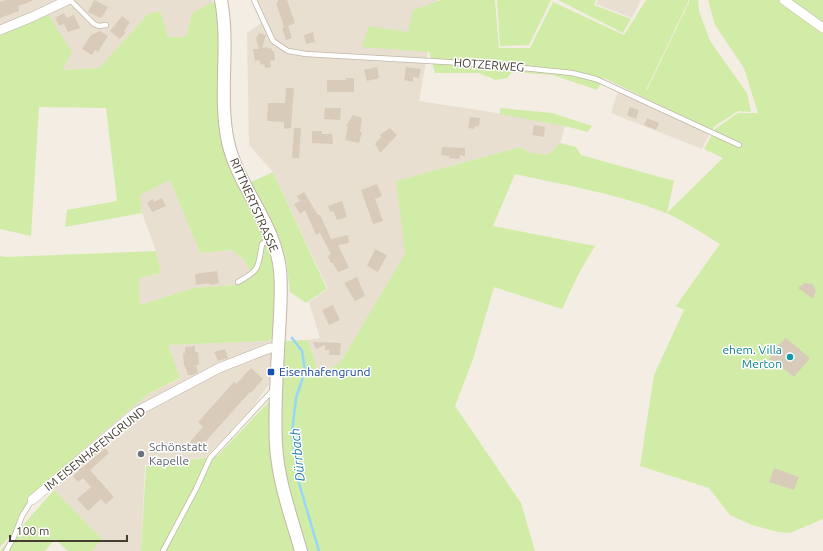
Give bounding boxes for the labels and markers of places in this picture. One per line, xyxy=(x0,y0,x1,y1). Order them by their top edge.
place label: ehem. Villa Merton xyxy=(722,343,782,370)
marker: ehem. Villa Merton xyxy=(785,352,795,362)
place label: Eisenhafengrund xyxy=(279,365,371,378)
marker: Eisenhafengrund xyxy=(266,367,276,377)
place label: Schönstatt Kapelle xyxy=(149,440,207,467)
marker: Schönstatt Kapelle xyxy=(136,449,146,459)

